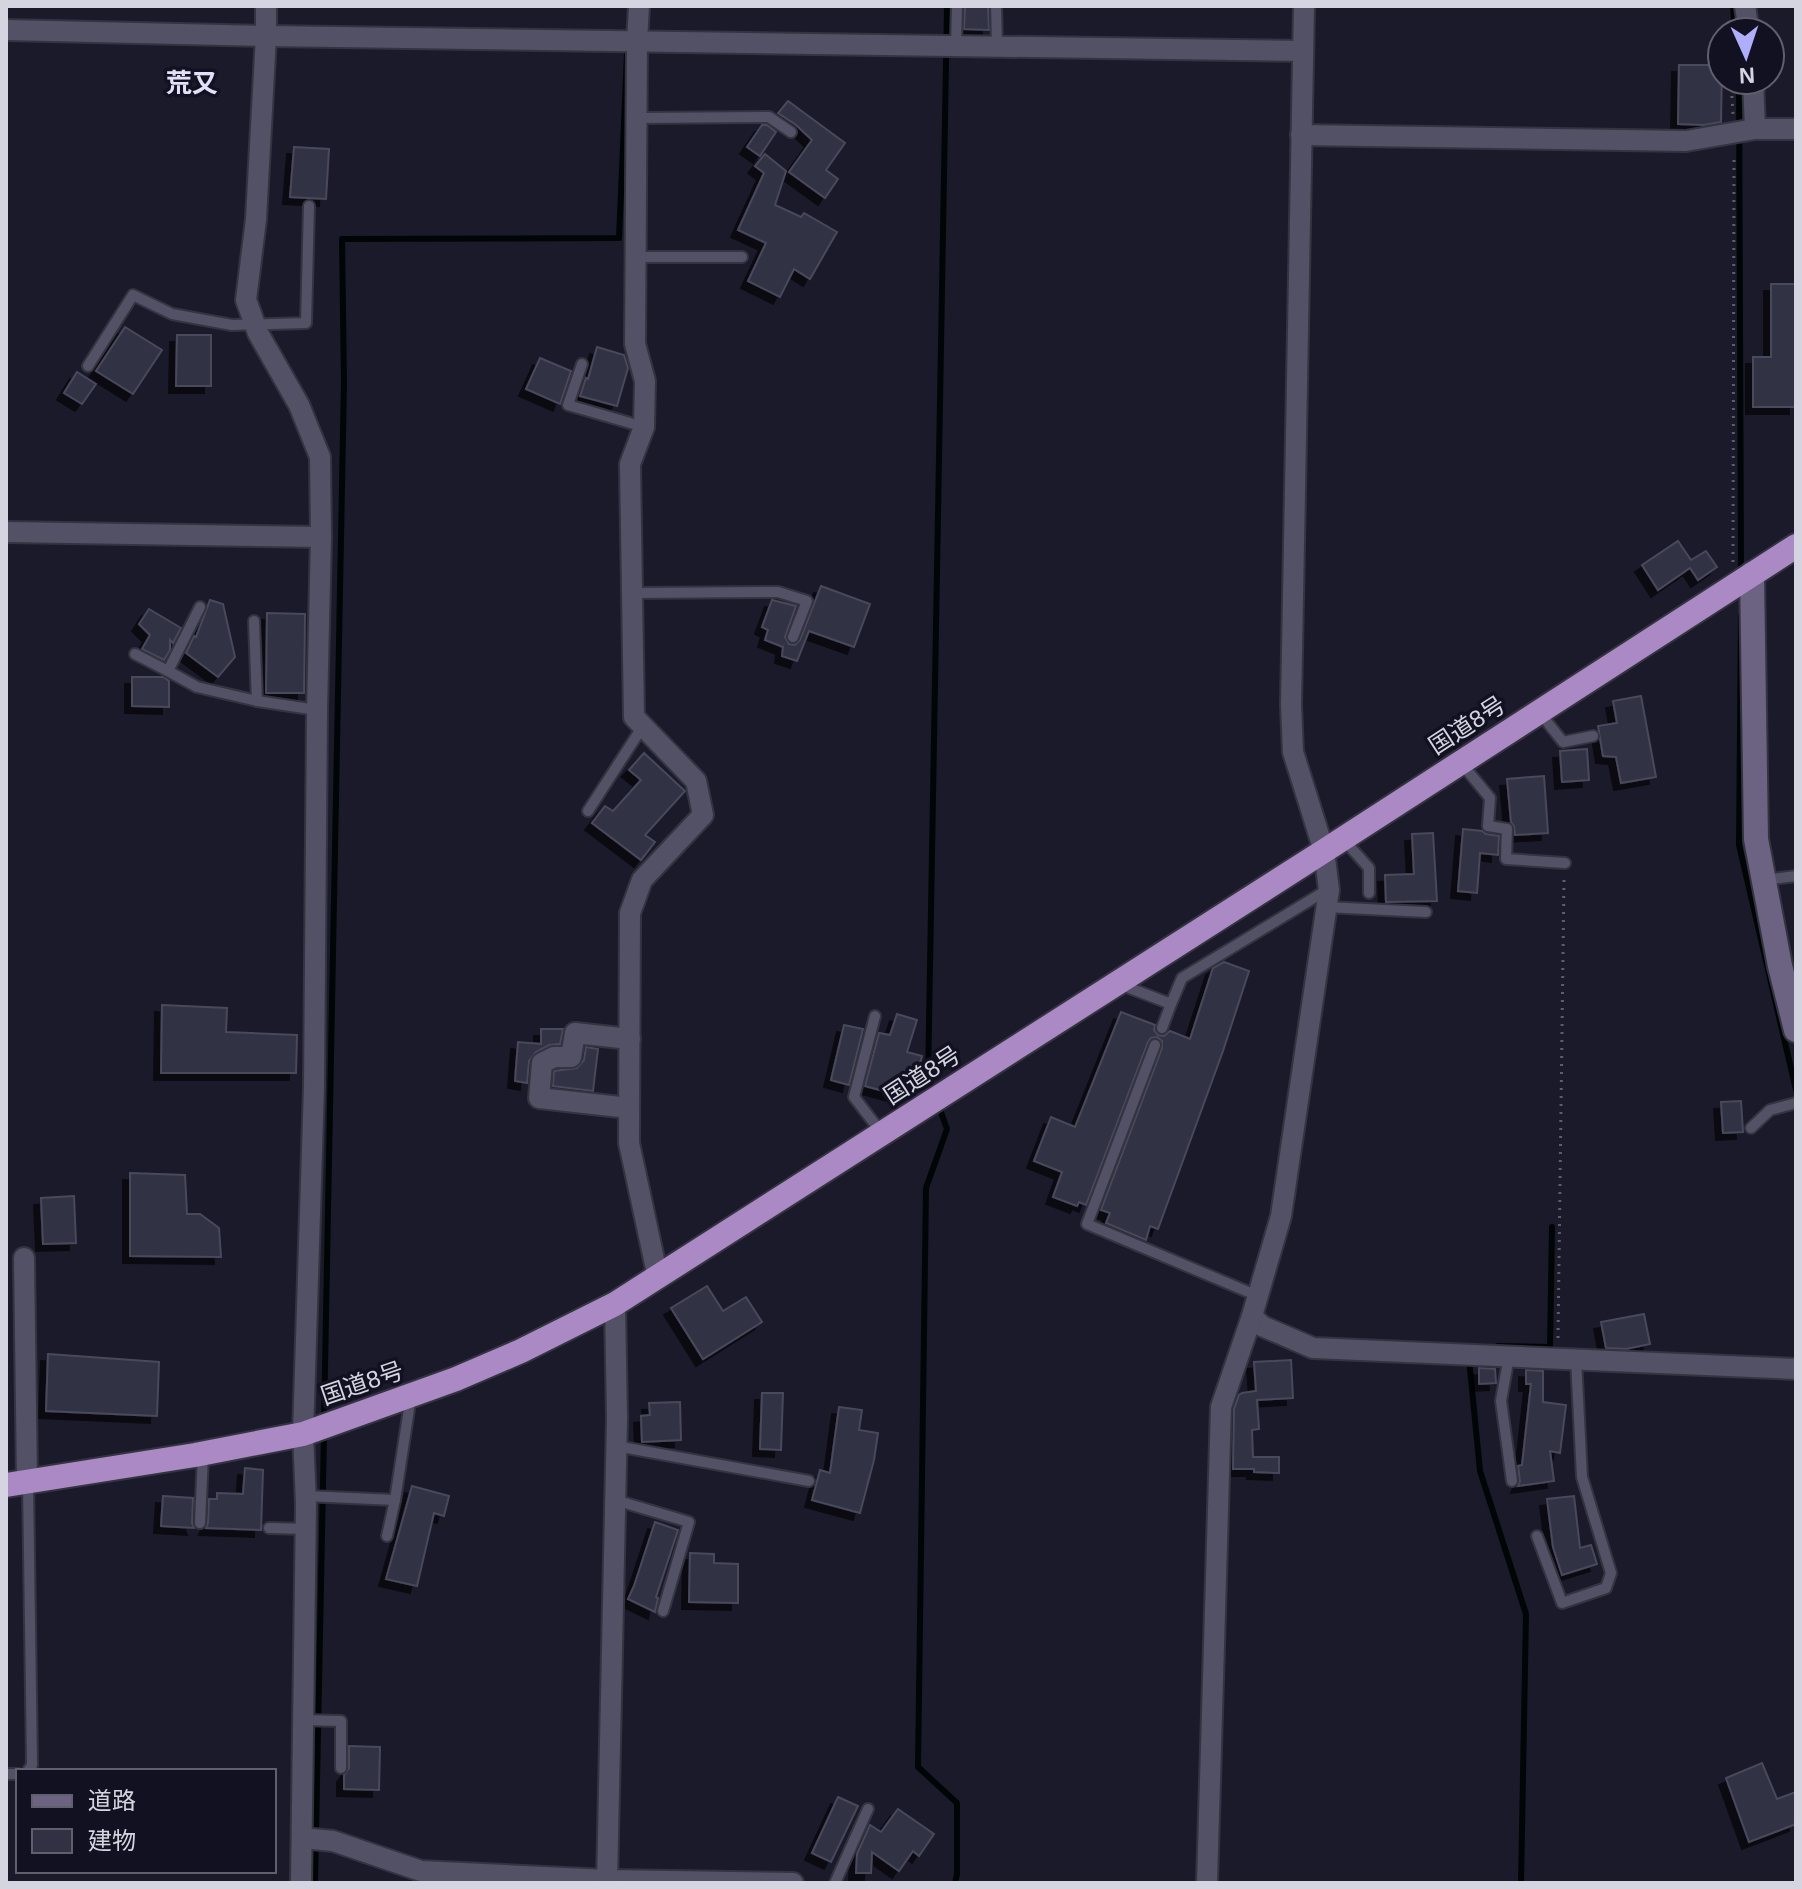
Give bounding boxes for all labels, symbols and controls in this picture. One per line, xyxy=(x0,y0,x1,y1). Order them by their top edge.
north arrow xyxy=(1706,16,1786,96)
text: N xyxy=(1738,63,1756,88)
district label: 荒又 xyxy=(166,68,218,98)
street label: 国道8号 xyxy=(1424,690,1510,760)
street label: 国道8号 xyxy=(879,1040,965,1110)
street label: 国道8号 xyxy=(317,1356,407,1410)
legend xyxy=(16,1769,276,1873)
text: 道路 xyxy=(88,1787,136,1814)
text: 建物 xyxy=(88,1827,136,1854)

